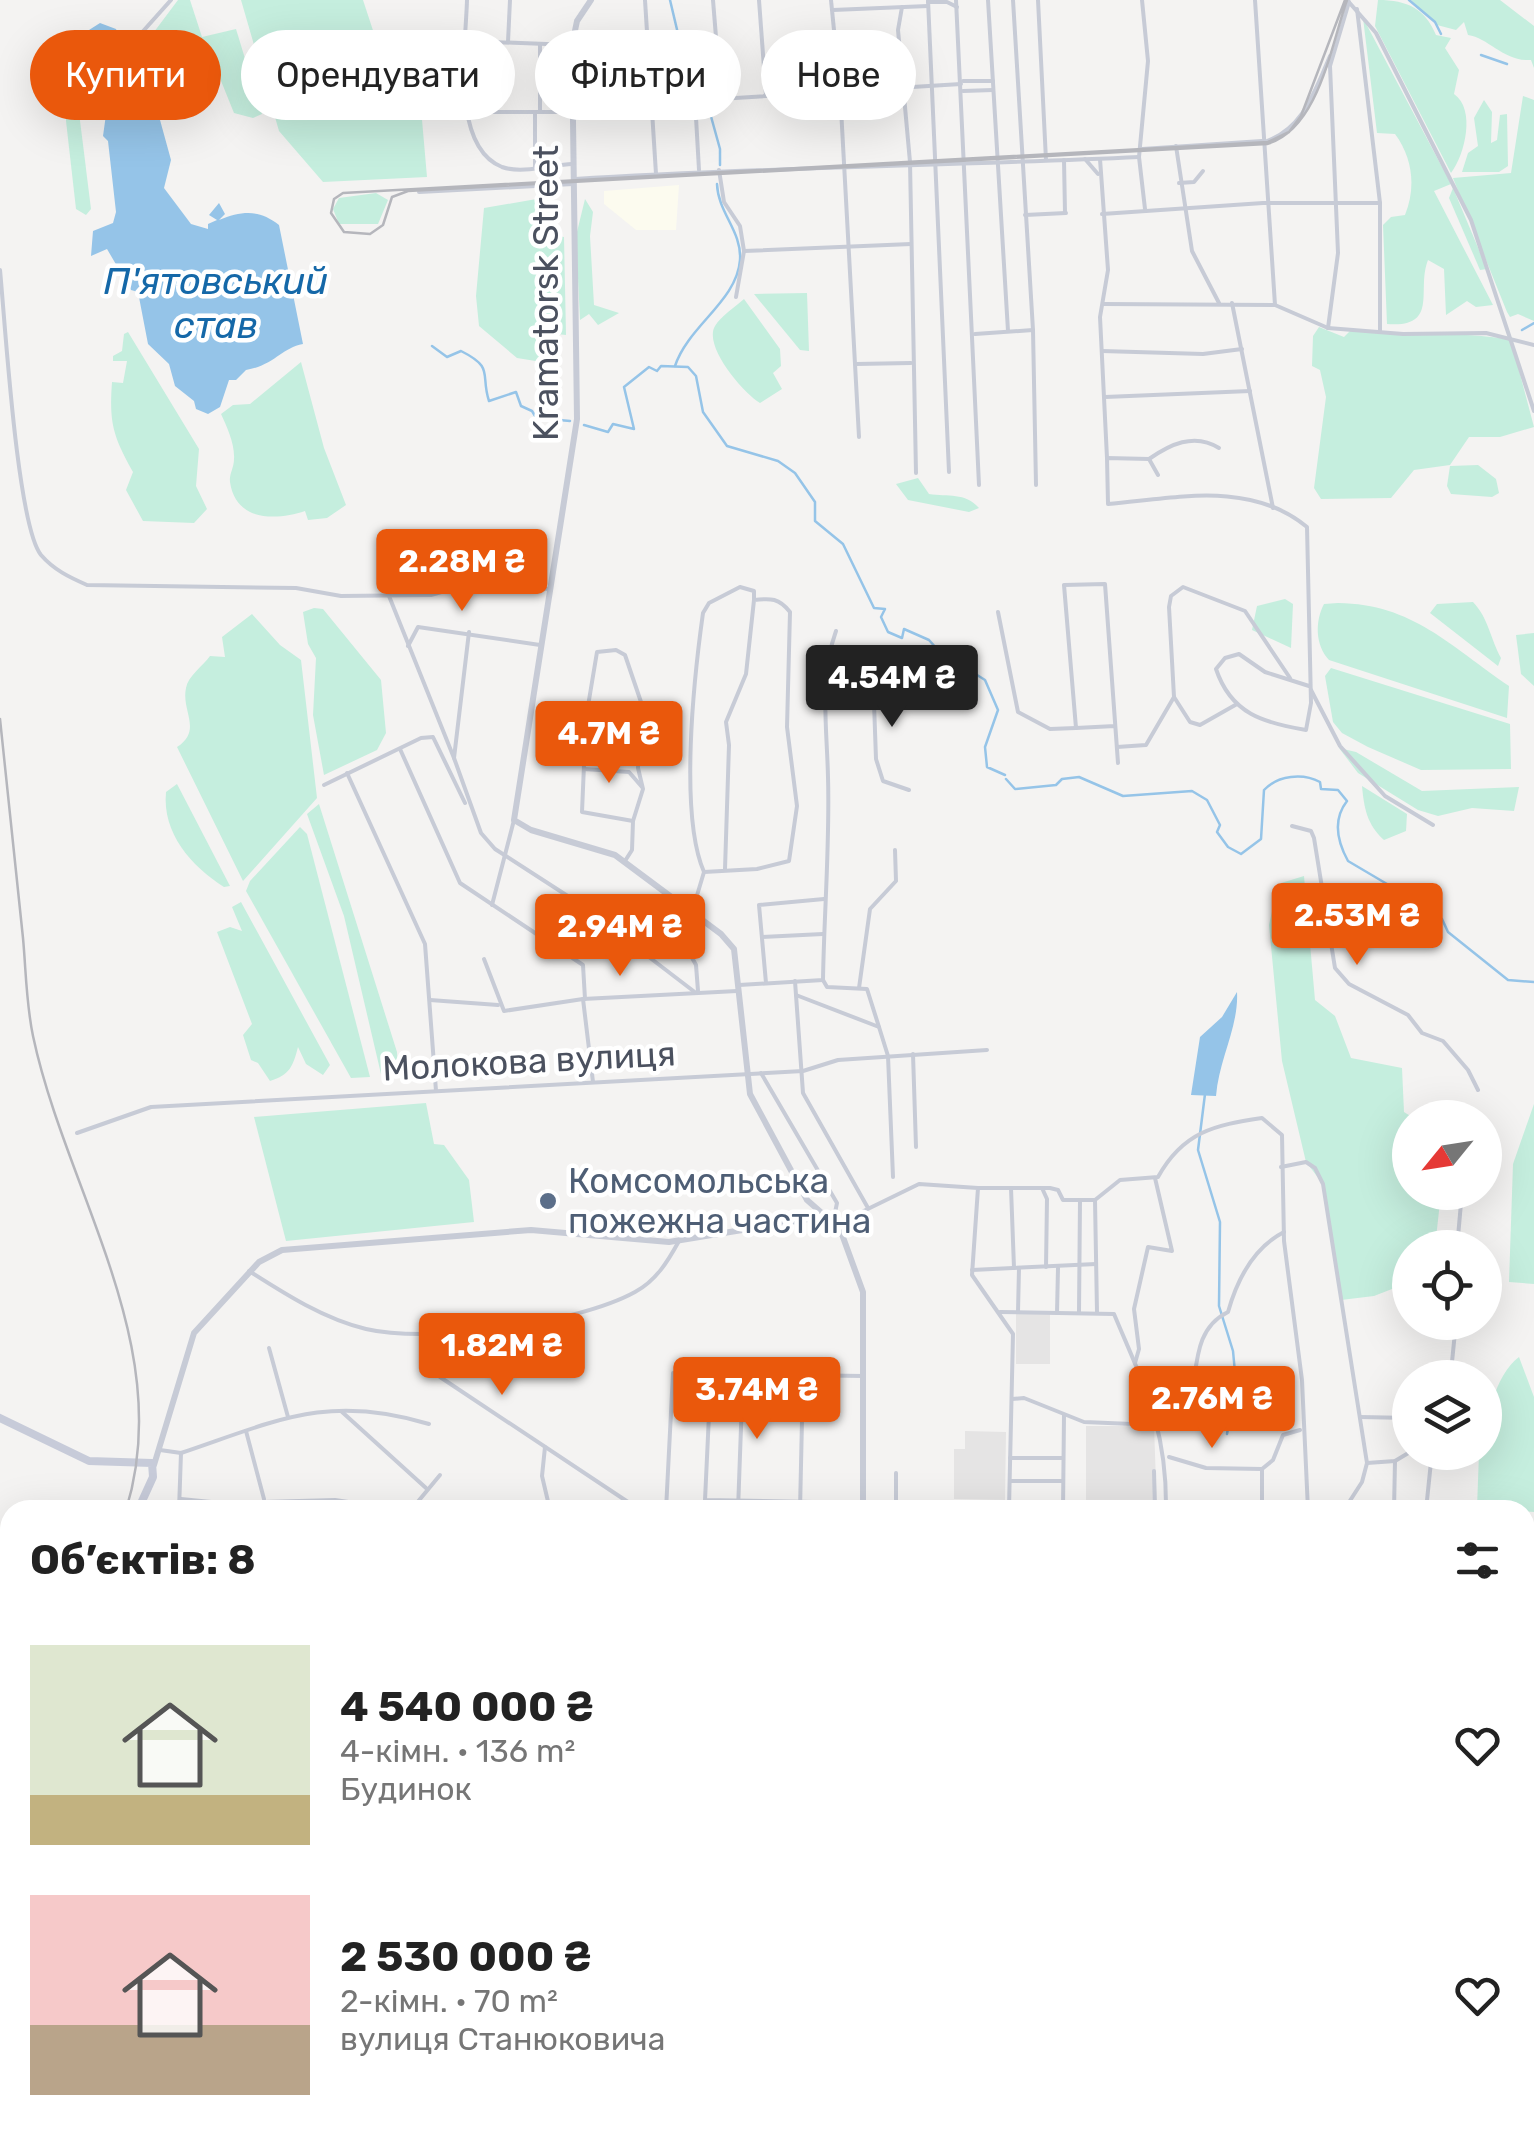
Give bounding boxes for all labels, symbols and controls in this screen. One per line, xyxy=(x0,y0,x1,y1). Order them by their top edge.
chip: Купити xyxy=(30,30,221,120)
chip: Орендувати xyxy=(241,30,515,120)
chip: Фільтри xyxy=(535,30,741,120)
chip: Нове xyxy=(761,30,916,120)
street label: Kramatorsk Street xyxy=(525,145,567,441)
water label: П'ятовський став xyxy=(104,258,328,348)
pin: 2.28M ₴ xyxy=(370,529,554,614)
text: 2.28M ₴ xyxy=(398,542,526,580)
pin: 4.54M ₴ xyxy=(800,645,984,730)
text: 4.54M ₴ xyxy=(828,658,956,696)
pin: 4.7M ₴ xyxy=(528,701,690,786)
text: 4.7M ₴ xyxy=(557,714,661,752)
pin: 2.53M ₴ xyxy=(1265,883,1449,968)
pin: 2.94M ₴ xyxy=(528,894,712,979)
text: 2.53M ₴ xyxy=(1294,896,1420,934)
text: 2.94M ₴ xyxy=(557,907,683,945)
street label: Молокова вулиця xyxy=(381,1032,677,1090)
north arrow xyxy=(1392,1100,1502,1210)
map controls xyxy=(1392,1100,1502,1470)
place label: Комсомольська пожежна частина xyxy=(568,1160,871,1242)
marker: Комсомольська пожежна частина xyxy=(537,1190,559,1212)
button: locate xyxy=(1392,1230,1502,1340)
pin: 1.82M ₴ xyxy=(410,1313,594,1398)
text: 1.82M ₴ xyxy=(441,1326,563,1364)
pin: 3.74M ₴ xyxy=(665,1357,849,1442)
button: layers xyxy=(1392,1360,1502,1470)
pin: 2.76M ₴ xyxy=(1120,1366,1304,1451)
text: 3.74M ₴ xyxy=(695,1370,819,1408)
text: 2.76M ₴ xyxy=(1151,1379,1273,1417)
icon: filters xyxy=(1450,1533,1505,1588)
text: Об’єктів: 8 xyxy=(30,1535,256,1585)
text: 4 540 000 ₴ xyxy=(340,1682,594,1732)
icon: home xyxy=(110,1685,230,1805)
icon: heart xyxy=(1450,1718,1505,1773)
text: 4-кімн. · 136 m² xyxy=(340,1732,575,1770)
text: Будинок xyxy=(340,1770,472,1808)
text: 2 530 000 ₴ xyxy=(340,1932,592,1982)
icon: home xyxy=(110,1935,230,2055)
icon: heart xyxy=(1450,1968,1505,2023)
text: 2-кімн. · 70 m² xyxy=(340,1982,558,2020)
text: вулиця Станюковича xyxy=(340,2020,665,2058)

